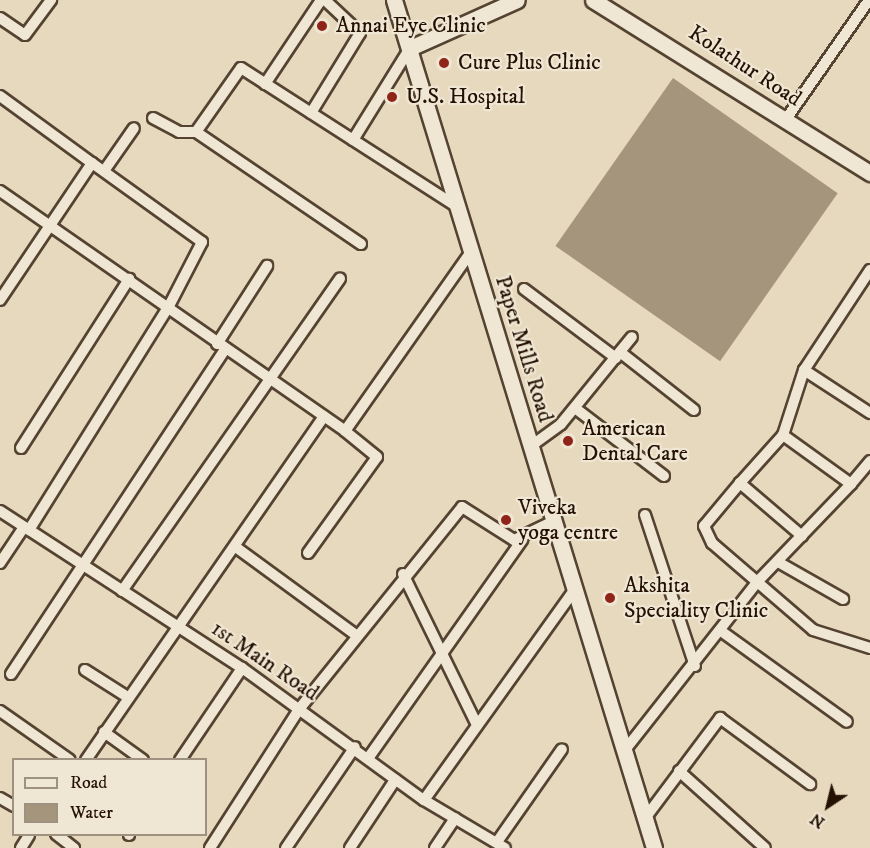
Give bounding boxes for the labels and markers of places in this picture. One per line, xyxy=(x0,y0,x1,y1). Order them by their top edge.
place label: Annai Eye Clinic xyxy=(336,13,486,39)
marker: Annai Eye Clinic xyxy=(313,17,331,35)
place label: Cure Plus Clinic xyxy=(458,50,601,76)
marker: Cure Plus Clinic xyxy=(435,54,453,72)
place label: U.S. Hospital xyxy=(406,84,525,110)
marker: U.S. Hospital xyxy=(383,88,401,106)
place label: American Dental Care xyxy=(582,415,688,466)
marker: American Dental Care xyxy=(559,432,577,450)
place label: Viveka yoga centre xyxy=(518,494,618,546)
marker: Viveka yoga centre xyxy=(499,513,513,527)
place label: Akshita Speciality Clinic xyxy=(624,572,768,624)
marker: Akshita Speciality Clinic xyxy=(601,589,619,607)

